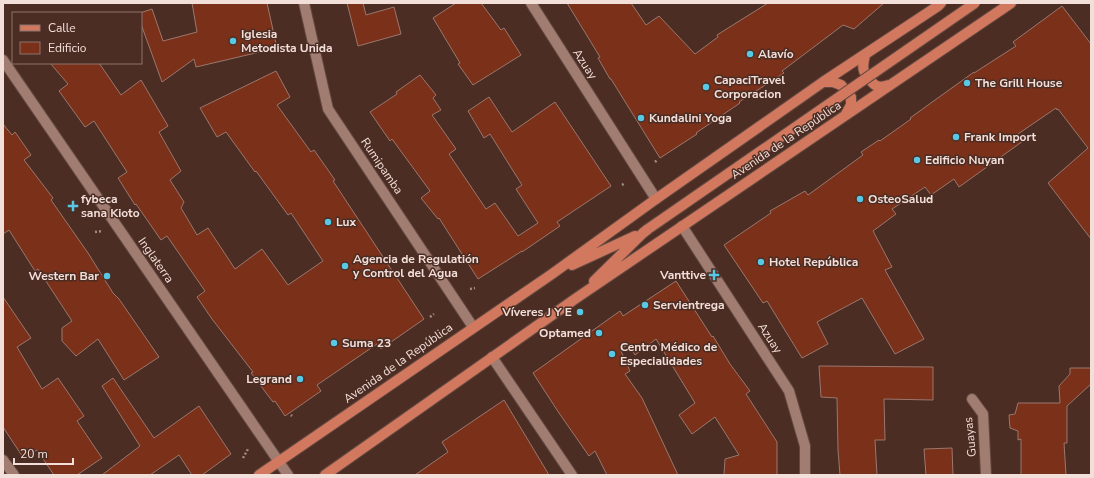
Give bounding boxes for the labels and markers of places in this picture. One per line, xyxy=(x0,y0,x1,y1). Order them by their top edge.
place label: Iglesia Metodista Unida xyxy=(241,26,333,56)
marker: Iglesia Metodista Unida xyxy=(228,36,238,46)
place label: Alavío xyxy=(758,46,794,62)
marker: Alavío xyxy=(745,49,755,59)
place label: CapaciTravel Corporacion xyxy=(714,72,785,102)
place label: The Grill House xyxy=(975,75,1063,91)
marker: The Grill House xyxy=(962,78,972,88)
marker: CapaciTravel Corporacion xyxy=(701,82,711,92)
place label: Kundalini Yoga xyxy=(649,110,732,126)
marker: Kundalini Yoga xyxy=(636,113,646,123)
place label: Frank Import xyxy=(964,129,1037,145)
marker: Frank Import xyxy=(951,132,961,142)
place label: Edificio Nuyan xyxy=(925,152,1004,168)
marker: Edificio Nuyan xyxy=(912,155,922,165)
place label: fybeca sana Kioto xyxy=(81,191,140,221)
place label: OsteoSalud xyxy=(868,191,933,207)
marker: OsteoSalud xyxy=(855,194,865,204)
marker: fybeca sana Kioto xyxy=(68,201,78,211)
place label: Lux xyxy=(336,214,357,230)
marker: Lux xyxy=(323,217,333,227)
place label: Agencia de Regulatión y Control del Agua xyxy=(352,251,479,281)
place label: Hotel República xyxy=(769,254,858,270)
marker: Hotel República xyxy=(756,257,766,267)
marker: Agencia de Regulatión y Control del Agua xyxy=(340,261,350,271)
place label: Vanttive xyxy=(659,267,706,283)
place label: Western Bar xyxy=(29,268,99,284)
marker: Vanttive xyxy=(709,270,719,280)
marker: Western Bar xyxy=(102,271,112,281)
place label: Servientrega xyxy=(653,297,725,313)
marker: Servientrega xyxy=(640,300,650,310)
place label: Víveres J Y E xyxy=(501,304,572,320)
marker: Víveres J Y E xyxy=(575,307,585,317)
place label: Optamed xyxy=(539,325,591,341)
marker: Optamed xyxy=(594,328,604,338)
place label: Suma 23 xyxy=(342,335,391,351)
marker: Suma 23 xyxy=(329,338,339,348)
place label: Centro Médico de Especialidades xyxy=(620,339,718,369)
marker: Centro Médico de Especialidades xyxy=(607,349,617,359)
place label: Legrand xyxy=(246,371,292,387)
marker: Legrand xyxy=(295,374,305,384)

